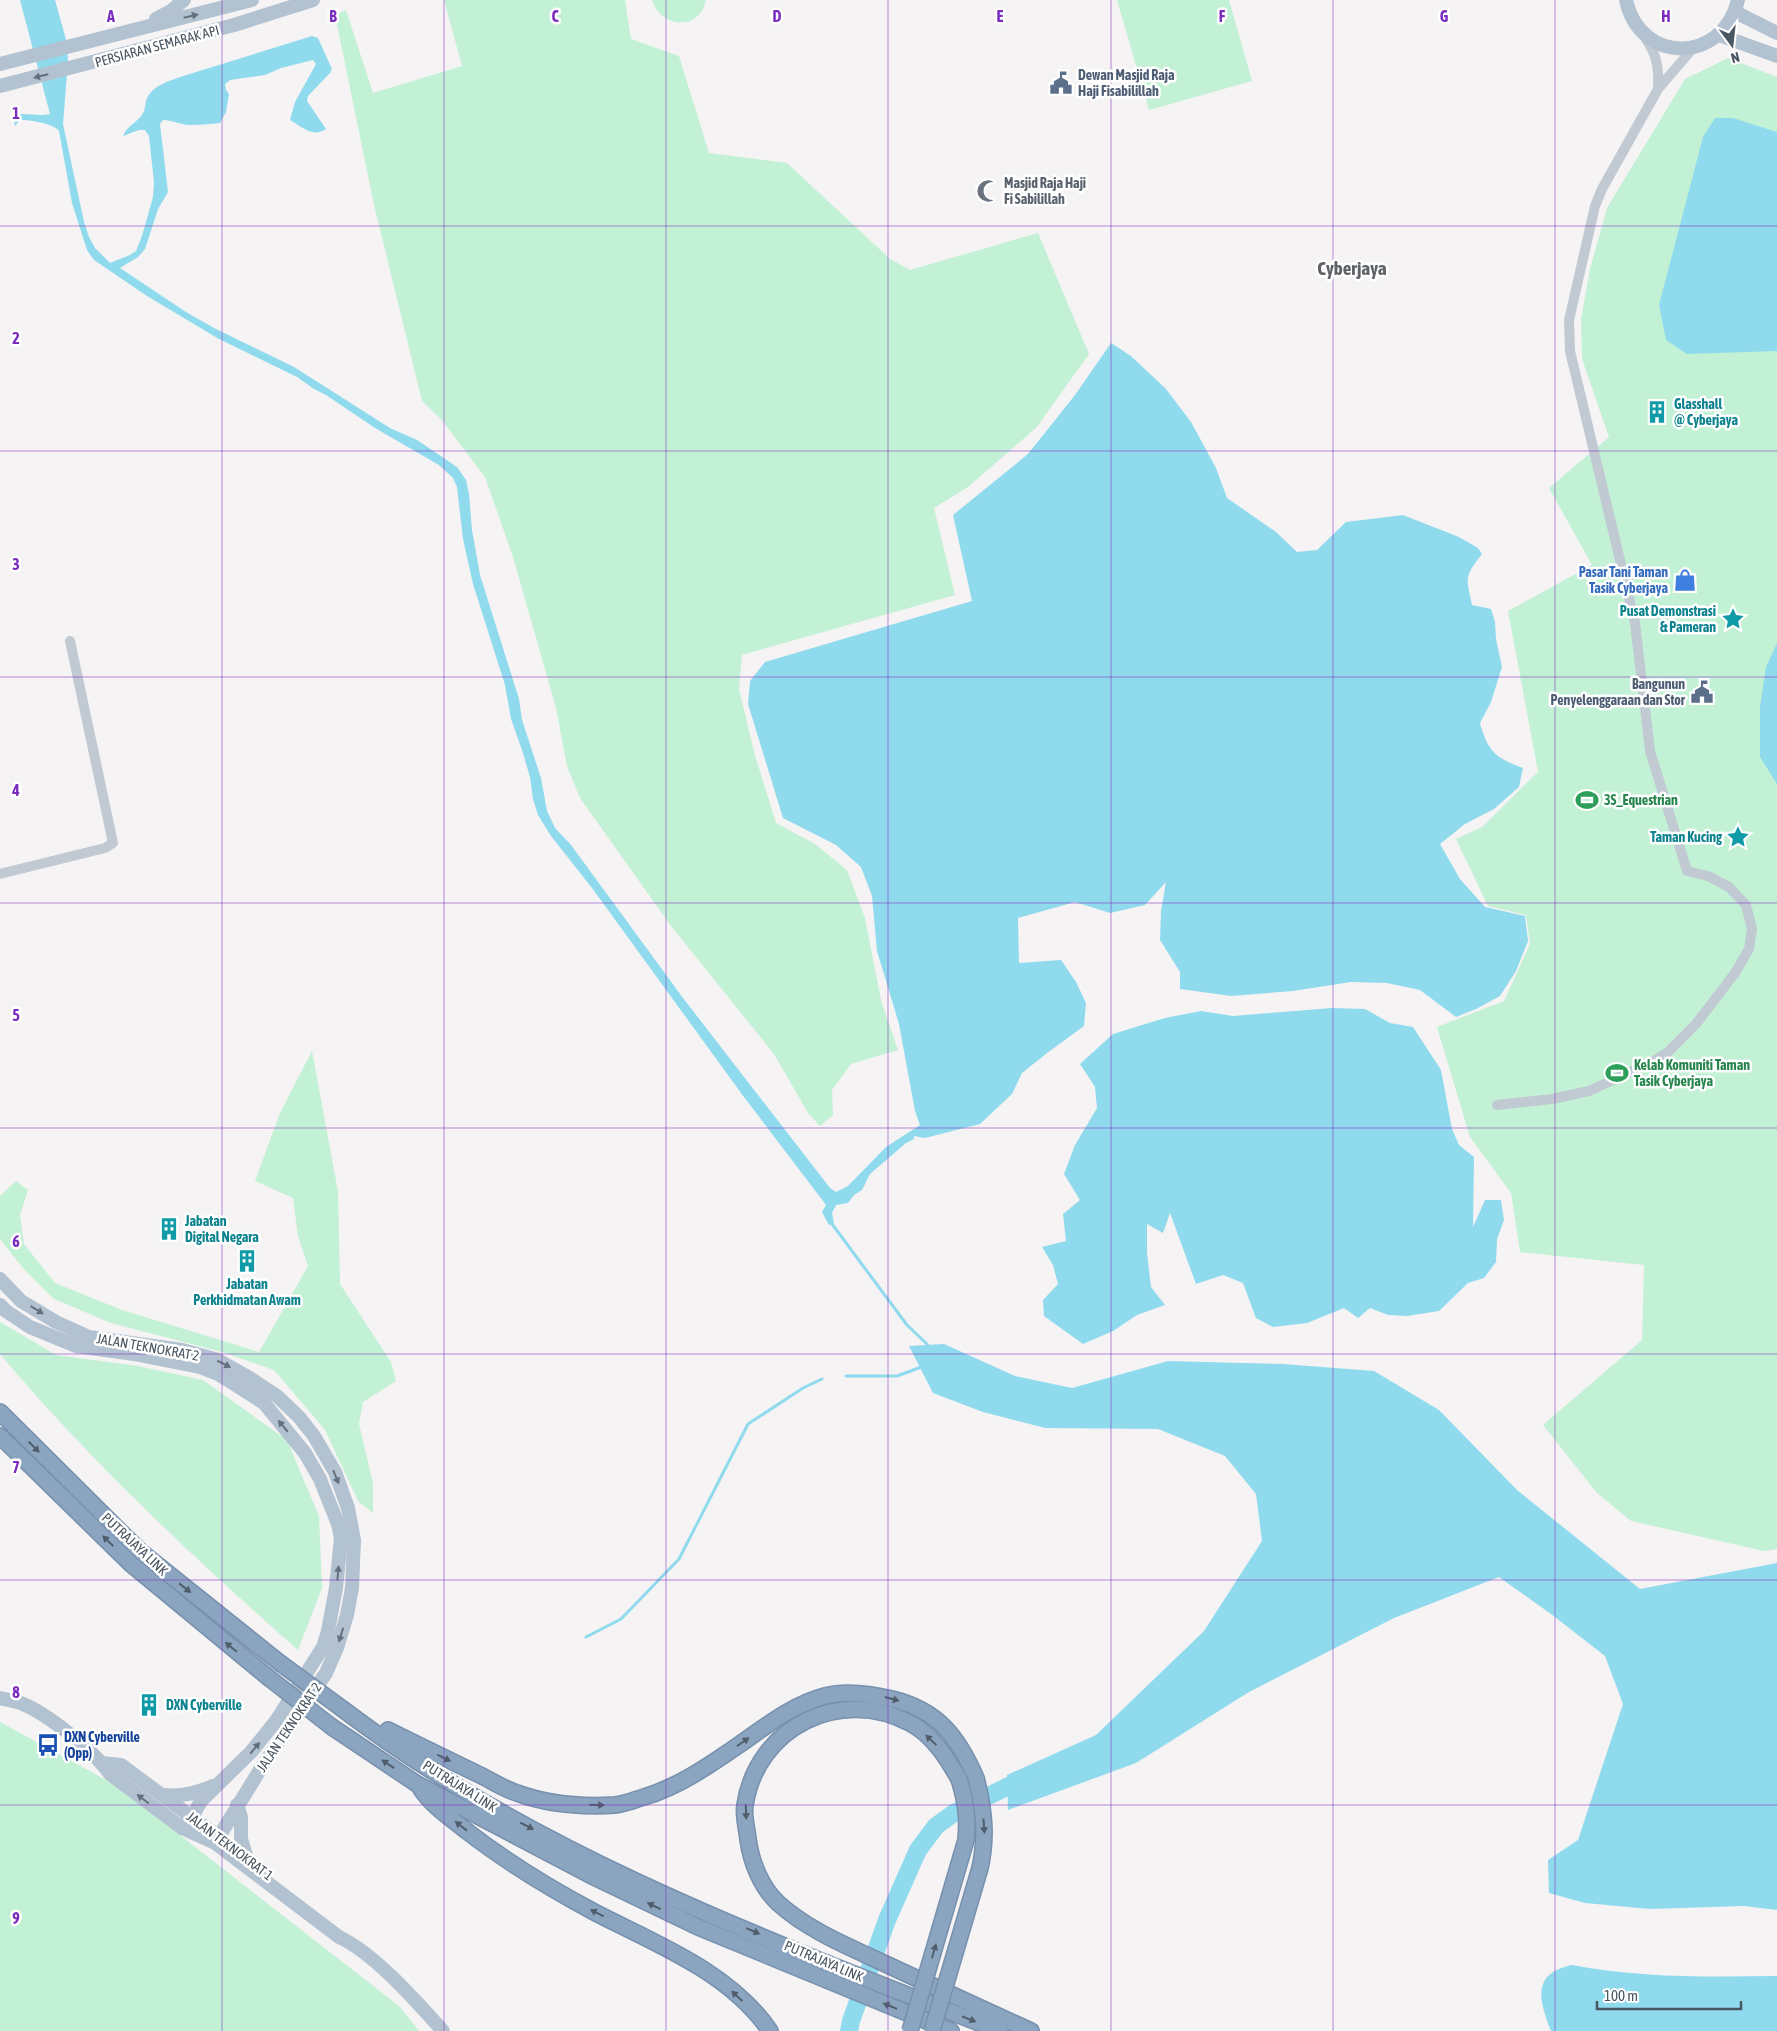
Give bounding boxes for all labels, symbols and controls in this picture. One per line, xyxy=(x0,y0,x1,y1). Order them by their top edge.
text: A xyxy=(106,7,115,25)
text: B xyxy=(329,7,337,25)
text: C xyxy=(551,7,559,25)
text: D xyxy=(773,7,782,25)
text: E xyxy=(997,7,1004,25)
text: F xyxy=(1219,7,1226,25)
text: G xyxy=(1440,7,1449,25)
text: H xyxy=(1661,7,1671,25)
one-way arrow xyxy=(183,12,198,20)
north arrow xyxy=(1707,20,1757,70)
street label: PERSIARAN SEMARAK API xyxy=(93,22,221,70)
text: N xyxy=(1729,49,1741,66)
place label: Dewan Masjid Raja Haji Fisabilillah xyxy=(1078,67,1175,99)
public building icon: Dewan Masjid Raja Haji Fisabilillah xyxy=(1048,70,1074,96)
one-way arrow xyxy=(34,72,49,80)
text: 1 xyxy=(12,104,20,122)
place label: Masjid Raja Haji Fi Sabilillah xyxy=(1004,175,1086,207)
mosque icon: Masjid Raja Haji Fi Sabilillah xyxy=(975,178,1001,204)
district label: Cyberjaya xyxy=(1317,257,1387,279)
text: 2 xyxy=(12,329,20,347)
place label: Glasshall @ Cyberjaya xyxy=(1674,396,1738,428)
building icon: Glasshall @ Cyberjaya xyxy=(1644,399,1670,425)
text: 3 xyxy=(12,555,20,573)
place label: Pasar Tani Taman Tasik Cyberjaya xyxy=(1579,564,1668,596)
shop icon: Pasar Tani Taman Tasik Cyberjaya xyxy=(1672,567,1698,593)
place label: Pusat Demonstrasi & Pameran xyxy=(1620,603,1716,635)
place icon: Pusat Demonstrasi & Pameran xyxy=(1720,606,1746,632)
place label: Bangunun Penyelenggaraan dan Stor xyxy=(1551,676,1686,708)
public building icon: Bangunun Penyelenggaraan dan Stor xyxy=(1689,679,1715,705)
text: 4 xyxy=(11,781,20,799)
sports icon: 3S_Equestrian xyxy=(1574,787,1600,813)
place label: 3S_Equestrian xyxy=(1604,792,1678,808)
place icon: Taman Kucing xyxy=(1725,824,1751,850)
place label: Taman Kucing xyxy=(1650,829,1723,845)
text: 5 xyxy=(12,1006,20,1024)
place label: Kelab Komuniti Taman Tasik Cyberjaya xyxy=(1634,1057,1750,1089)
sports icon: Kelab Komuniti Taman Tasik Cyberjaya xyxy=(1604,1060,1630,1086)
place label: Jabatan Digital Negara xyxy=(184,1213,259,1245)
building icon: Jabatan Digital Negara xyxy=(156,1216,182,1242)
text: 6 xyxy=(12,1232,20,1250)
building icon: Jabatan Perkhidmatan Awam xyxy=(234,1248,260,1274)
place label: Jabatan Perkhidmatan Awam xyxy=(193,1276,301,1308)
one-way arrow xyxy=(30,1306,43,1315)
street label: JALAN TEKNOKRAT 2 xyxy=(95,1330,201,1364)
one-way arrow xyxy=(217,1360,232,1368)
one-way arrow xyxy=(278,1420,289,1432)
one-way arrow xyxy=(28,1441,40,1453)
text: 7 xyxy=(12,1458,20,1476)
one-way arrow xyxy=(332,1470,340,1485)
street label: PUTRAJAYA LINK xyxy=(99,1509,171,1579)
one-way arrow xyxy=(102,1535,114,1547)
one-way arrow xyxy=(334,1565,342,1581)
one-way arrow xyxy=(178,1583,192,1593)
one-way arrow xyxy=(337,1628,345,1643)
one-way arrow xyxy=(225,1641,238,1652)
street label: JALAN TEKNOKRAT 2 xyxy=(253,1679,325,1775)
text: 8 xyxy=(12,1683,20,1701)
building icon: DXN Cyberville xyxy=(136,1692,162,1718)
one-way arrow xyxy=(885,1695,900,1703)
place label: DXN Cyberville xyxy=(166,1697,242,1713)
place label: DXN Cyberville (Opp) xyxy=(64,1729,140,1761)
bus stop icon: DXN Cyberville (Opp) xyxy=(35,1732,61,1758)
one-way arrow xyxy=(925,1734,937,1746)
one-way arrow xyxy=(737,1737,750,1747)
one-way arrow xyxy=(249,1741,260,1754)
one-way arrow xyxy=(437,1754,451,1762)
street label: PUTRAJAYA LINK xyxy=(420,1757,500,1815)
one-way arrow xyxy=(381,1759,394,1769)
one-way arrow xyxy=(136,1794,150,1804)
one-way arrow xyxy=(589,1801,605,1809)
one-way arrow xyxy=(742,1804,750,1820)
street label: JALAN TEKNOKRAT 1 xyxy=(184,1808,276,1884)
one-way arrow xyxy=(981,1818,989,1834)
one-way arrow xyxy=(455,1820,468,1831)
one-way arrow xyxy=(520,1822,534,1830)
one-way arrow xyxy=(647,1902,661,1910)
text: 9 xyxy=(12,1909,20,1927)
one-way arrow xyxy=(590,1909,604,1917)
one-way arrow xyxy=(746,1928,760,1936)
street label: PUTRAJAYA LINK xyxy=(782,1937,866,1985)
one-way arrow xyxy=(930,1943,938,1958)
scale bar xyxy=(1597,1978,1741,2010)
text: 100 m xyxy=(1604,1987,1638,2004)
one-way arrow xyxy=(731,1990,743,2002)
one-way arrow xyxy=(883,2001,897,2009)
one-way arrow xyxy=(962,2015,976,2023)

